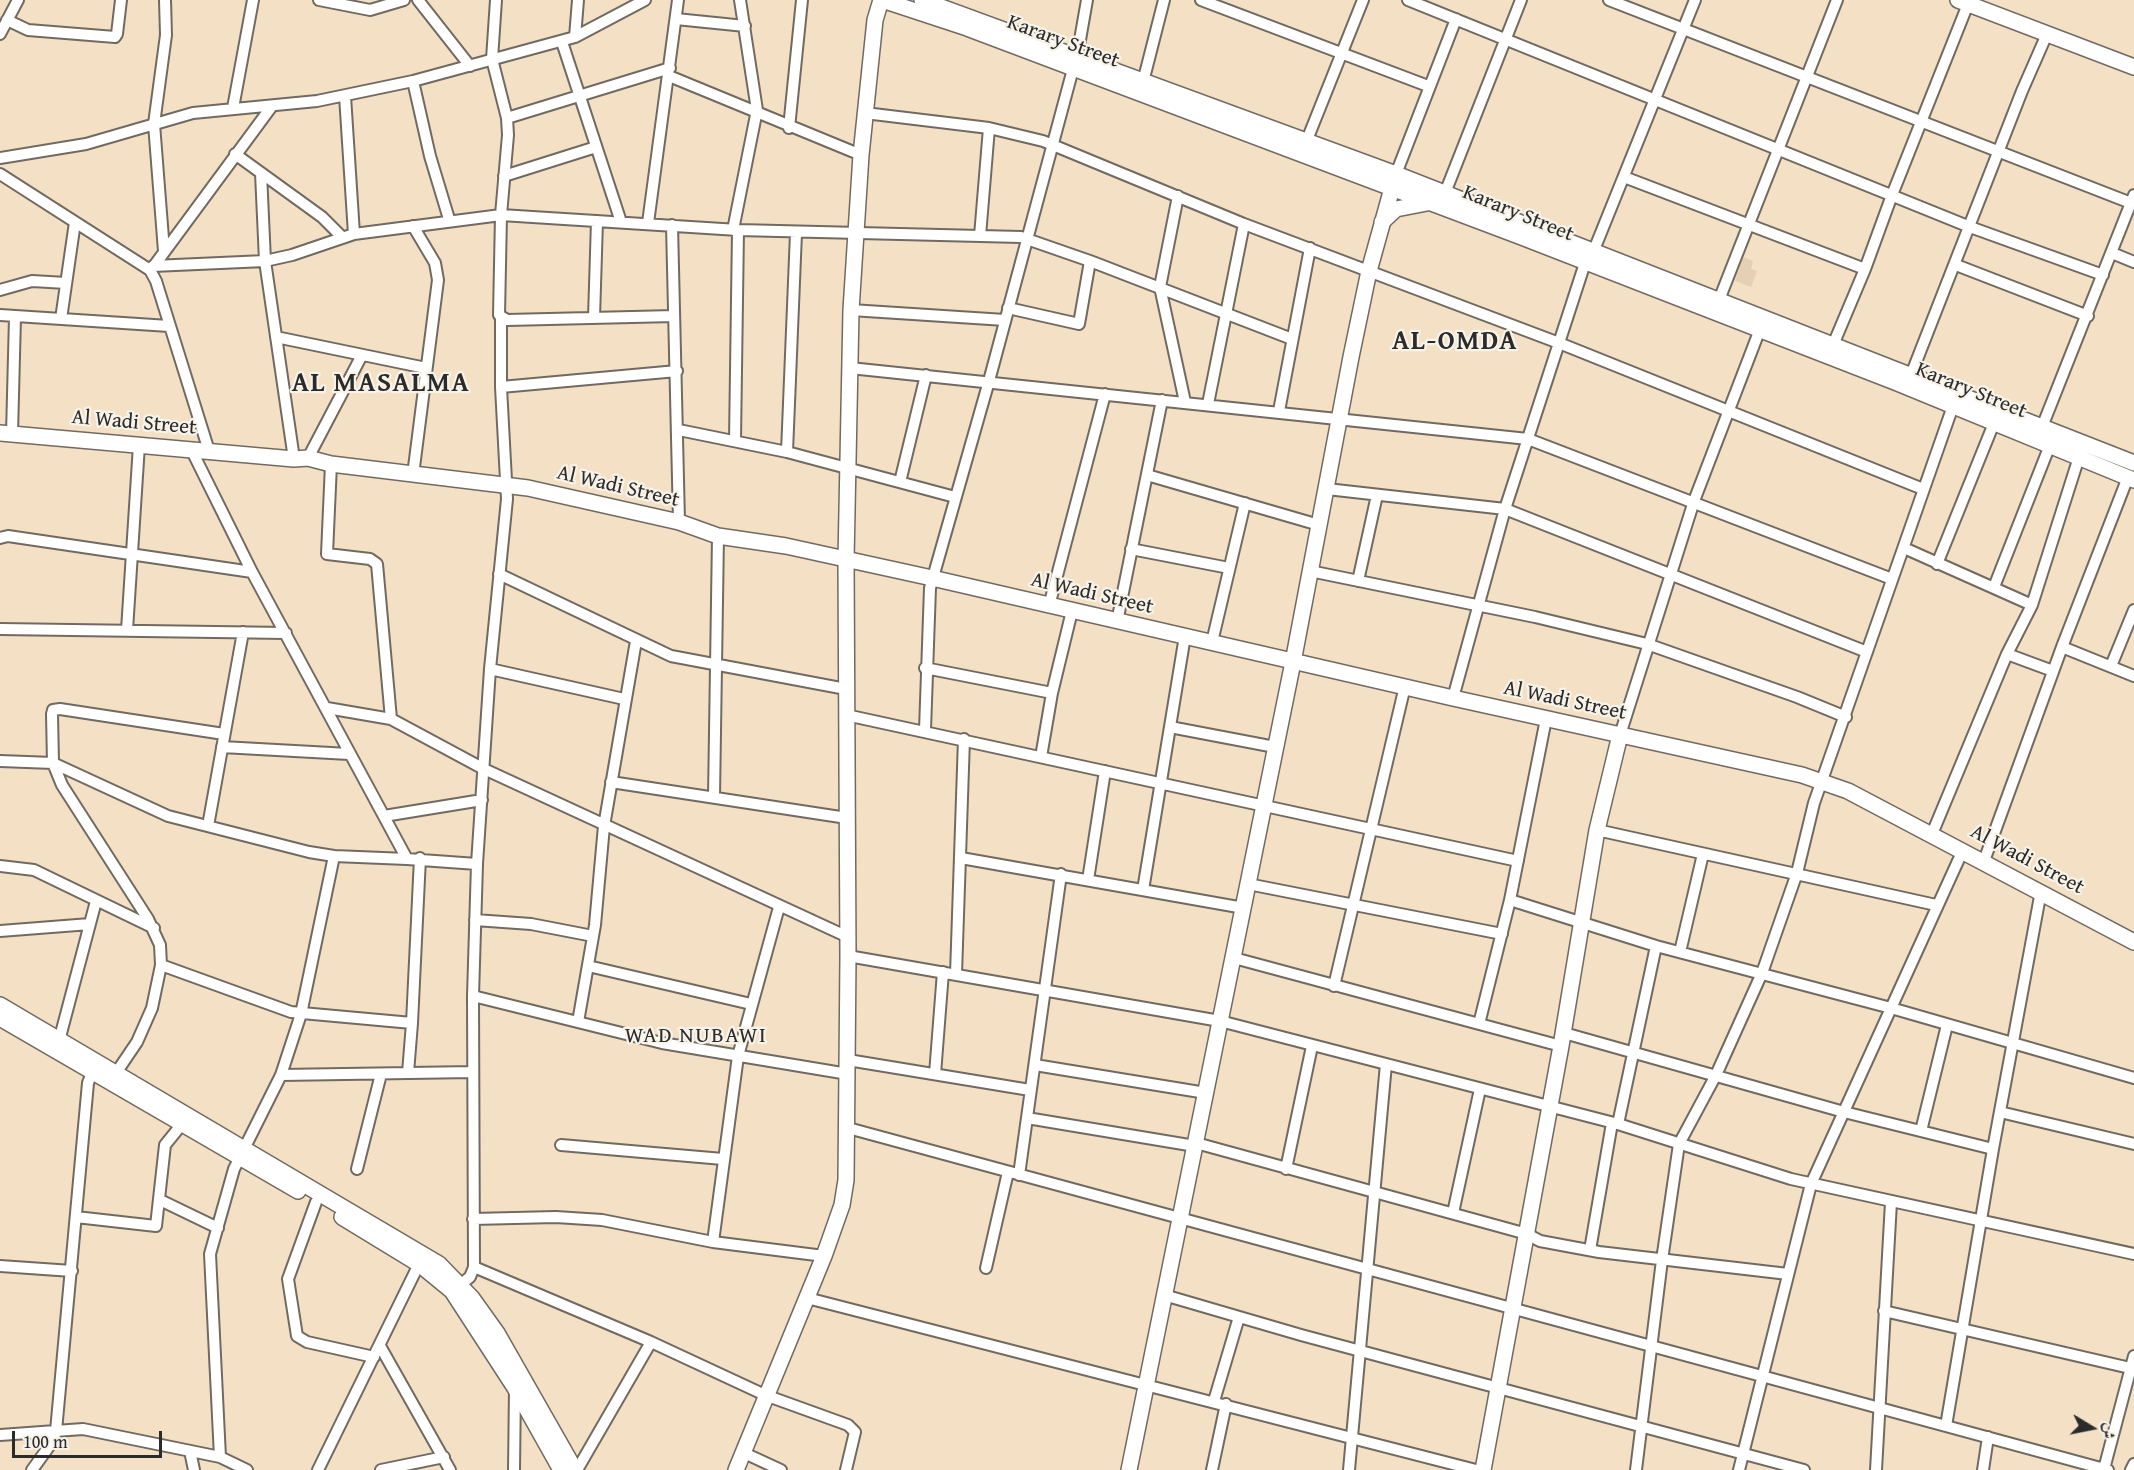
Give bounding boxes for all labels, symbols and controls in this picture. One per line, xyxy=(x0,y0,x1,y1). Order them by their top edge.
street label: Karary Street xyxy=(1003,10,1123,74)
street label: Karary Street xyxy=(1459,180,1577,248)
district label: AL-OMDA xyxy=(1392,326,1518,358)
street label: Karary Street xyxy=(1912,357,2030,425)
district label: AL MASALMA xyxy=(292,368,470,400)
street label: Al Wadi Street xyxy=(71,405,197,441)
street label: Al Wadi Street xyxy=(554,461,682,513)
street label: Al Wadi Street xyxy=(1028,568,1156,620)
street label: Al Wadi Street xyxy=(1501,676,1629,726)
street label: Al Wadi Street xyxy=(1966,820,2088,900)
district label: WAD NUBAWI xyxy=(625,1023,767,1049)
north arrow xyxy=(2062,1398,2122,1458)
scale bar xyxy=(15,1419,165,1457)
text: ش xyxy=(2097,1421,2123,1441)
text: 100 m xyxy=(23,1428,68,1455)

